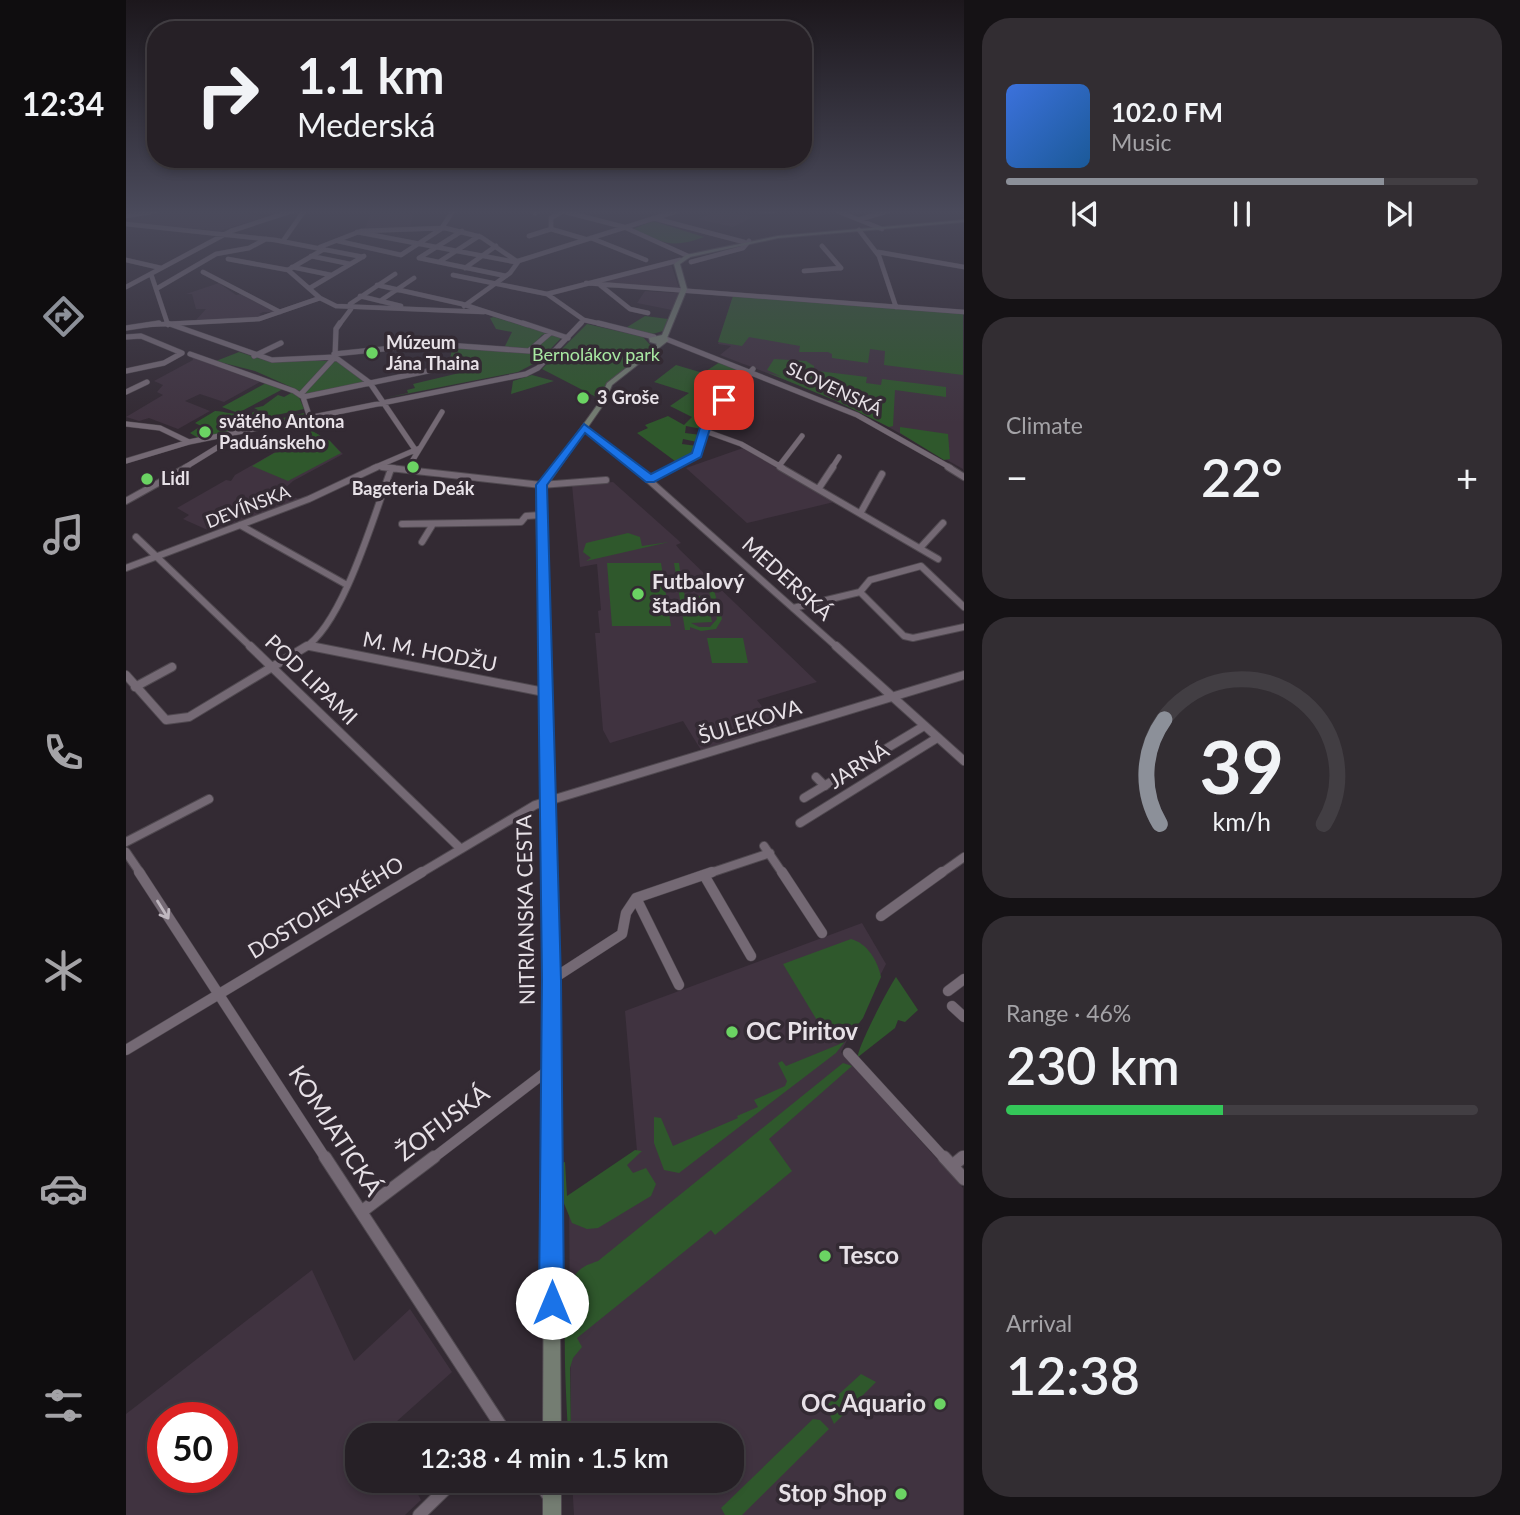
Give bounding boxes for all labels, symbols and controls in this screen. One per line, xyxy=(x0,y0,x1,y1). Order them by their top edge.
text: 1.1 km xyxy=(297,46,445,104)
icon: right xyxy=(182,49,273,140)
text: 12:34 xyxy=(22,84,104,123)
text: 102.0 FM xyxy=(1111,96,1223,128)
text: Mederská xyxy=(297,105,436,144)
text: Music xyxy=(1111,128,1171,156)
icon: previous xyxy=(1066,195,1104,233)
icon: pause xyxy=(1223,195,1261,233)
icon: next xyxy=(1380,195,1418,233)
icon: directions xyxy=(39,292,88,341)
place label: Múzeum Jána Thaina xyxy=(386,331,479,374)
park label: Bernolákov park xyxy=(532,343,661,365)
marker: Múzeum Jána Thaina xyxy=(364,345,380,361)
street label: SLOVENSKÁ xyxy=(783,356,886,420)
pin xyxy=(694,370,754,430)
icon: arrive xyxy=(705,381,743,419)
place label: 3 Groše xyxy=(597,386,659,408)
marker: 3 Groše xyxy=(575,390,591,406)
place label: svätého Antona Paduánskeho xyxy=(219,410,344,453)
text: Climate xyxy=(1006,411,1083,439)
marker: svätého Antona Paduánskeho xyxy=(197,424,213,440)
text: 22° xyxy=(1201,446,1283,508)
text: − xyxy=(1006,454,1028,500)
text: + xyxy=(1456,454,1478,500)
marker: Bageteria Deák xyxy=(405,459,421,475)
place label: Lidl xyxy=(161,467,190,489)
marker: Lidl xyxy=(139,471,155,487)
place label: Bageteria Deák xyxy=(352,477,475,499)
street label: DEVÍNSKA xyxy=(202,480,294,532)
icon: music xyxy=(39,510,88,559)
street label: MEDERSKÁ xyxy=(738,531,839,625)
place label: Futbalový štadión xyxy=(652,568,745,617)
marker: Futbalový štadión xyxy=(630,586,646,602)
street label: M. M. HODŽU xyxy=(361,625,500,676)
street label: POD LIPAMI xyxy=(261,629,363,729)
street label: ŠULEKOVA xyxy=(695,693,805,748)
text: 39 xyxy=(1200,722,1284,810)
icon: phone xyxy=(39,728,88,777)
street label: JARNÁ xyxy=(823,736,894,793)
text: km/h xyxy=(1213,805,1271,835)
street label: NITRIANSKA CESTA xyxy=(510,814,539,1005)
street label: DOSTOJEVSKÉHO xyxy=(243,850,408,963)
one-way arrow xyxy=(156,899,170,919)
icon: climate xyxy=(39,946,88,995)
text: Range · 46% xyxy=(1006,999,1131,1027)
place label: OC Piritov xyxy=(746,1016,858,1045)
marker: OC Piritov xyxy=(724,1024,740,1040)
text: 230 km xyxy=(1006,1034,1180,1096)
street label: KOMJATICKÁ xyxy=(283,1059,390,1202)
street label: ŽOFIJSKÁ xyxy=(390,1077,495,1166)
icon: car xyxy=(39,1164,88,1213)
place label: Tesco xyxy=(839,1240,899,1269)
marker: Tesco xyxy=(817,1248,833,1264)
position arrow xyxy=(515,1266,589,1340)
text: Arrival xyxy=(1006,1309,1072,1337)
text: 12:38 xyxy=(1006,1344,1140,1406)
icon: filters xyxy=(39,1381,88,1430)
place label: OC Aquario xyxy=(801,1388,926,1417)
marker: OC Aquario xyxy=(932,1396,948,1412)
speed limit sign: 50 xyxy=(147,1402,238,1493)
text: 12:38 · 4 min · 1.5 km xyxy=(420,1442,669,1474)
place label: Stop Shop xyxy=(778,1478,887,1507)
marker: Stop Shop xyxy=(893,1486,909,1502)

